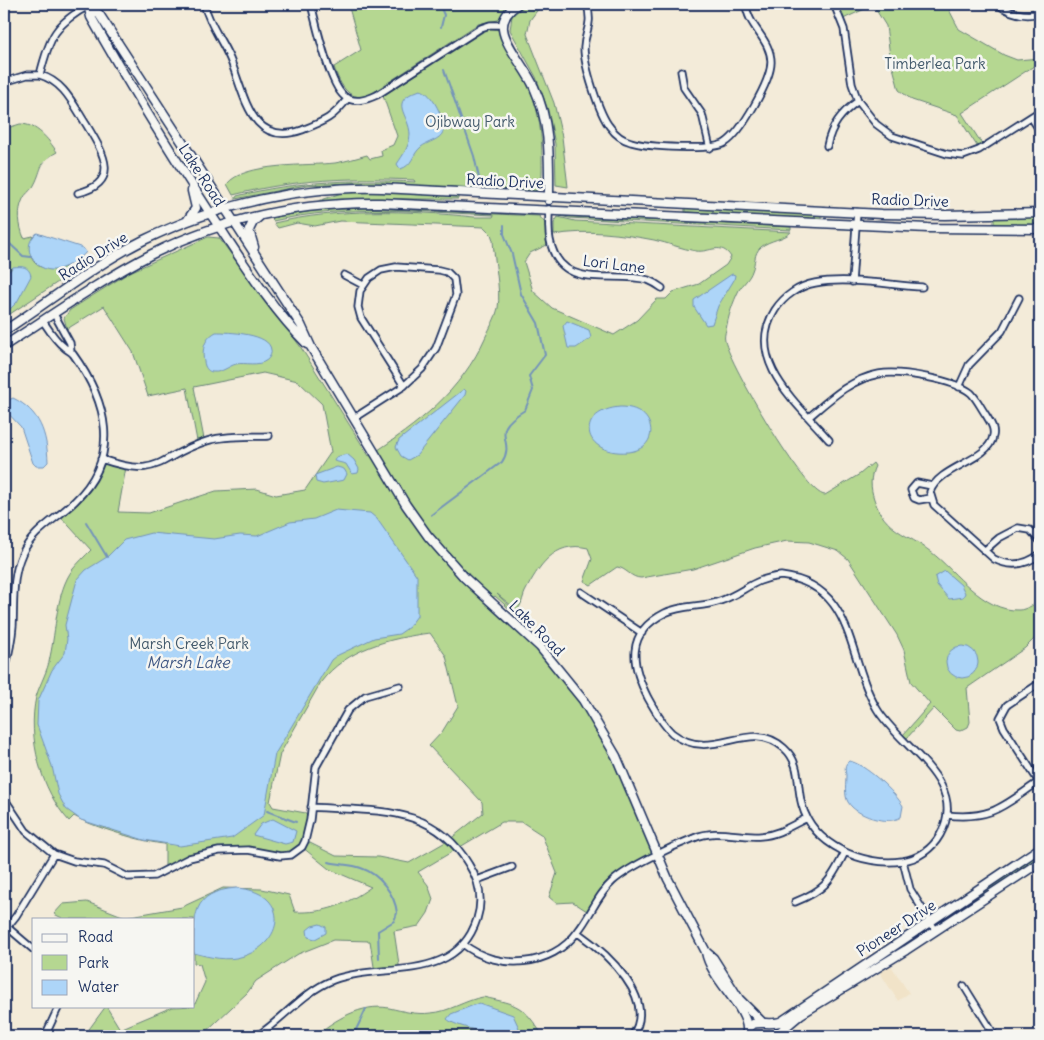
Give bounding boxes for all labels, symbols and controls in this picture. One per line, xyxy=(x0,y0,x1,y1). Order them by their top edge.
park label: Timberlea Park xyxy=(884,54,986,73)
park label: Ojibway Park xyxy=(425,112,515,131)
street label: Lake Road xyxy=(175,140,229,210)
street label: Radio Drive xyxy=(466,169,544,193)
street label: Radio Drive xyxy=(871,189,949,211)
street label: Radio Drive xyxy=(55,227,131,285)
street label: Lori Lane xyxy=(582,251,646,277)
street label: Lake Road xyxy=(505,596,569,660)
park label: Marsh Creek Park xyxy=(129,634,249,653)
water label: Marsh Lake xyxy=(146,652,231,672)
street label: Pioneer Drive xyxy=(853,895,939,961)
legend xyxy=(32,918,195,1008)
text: Road xyxy=(78,927,113,946)
text: Park xyxy=(78,953,109,972)
text: Water xyxy=(78,977,119,996)

